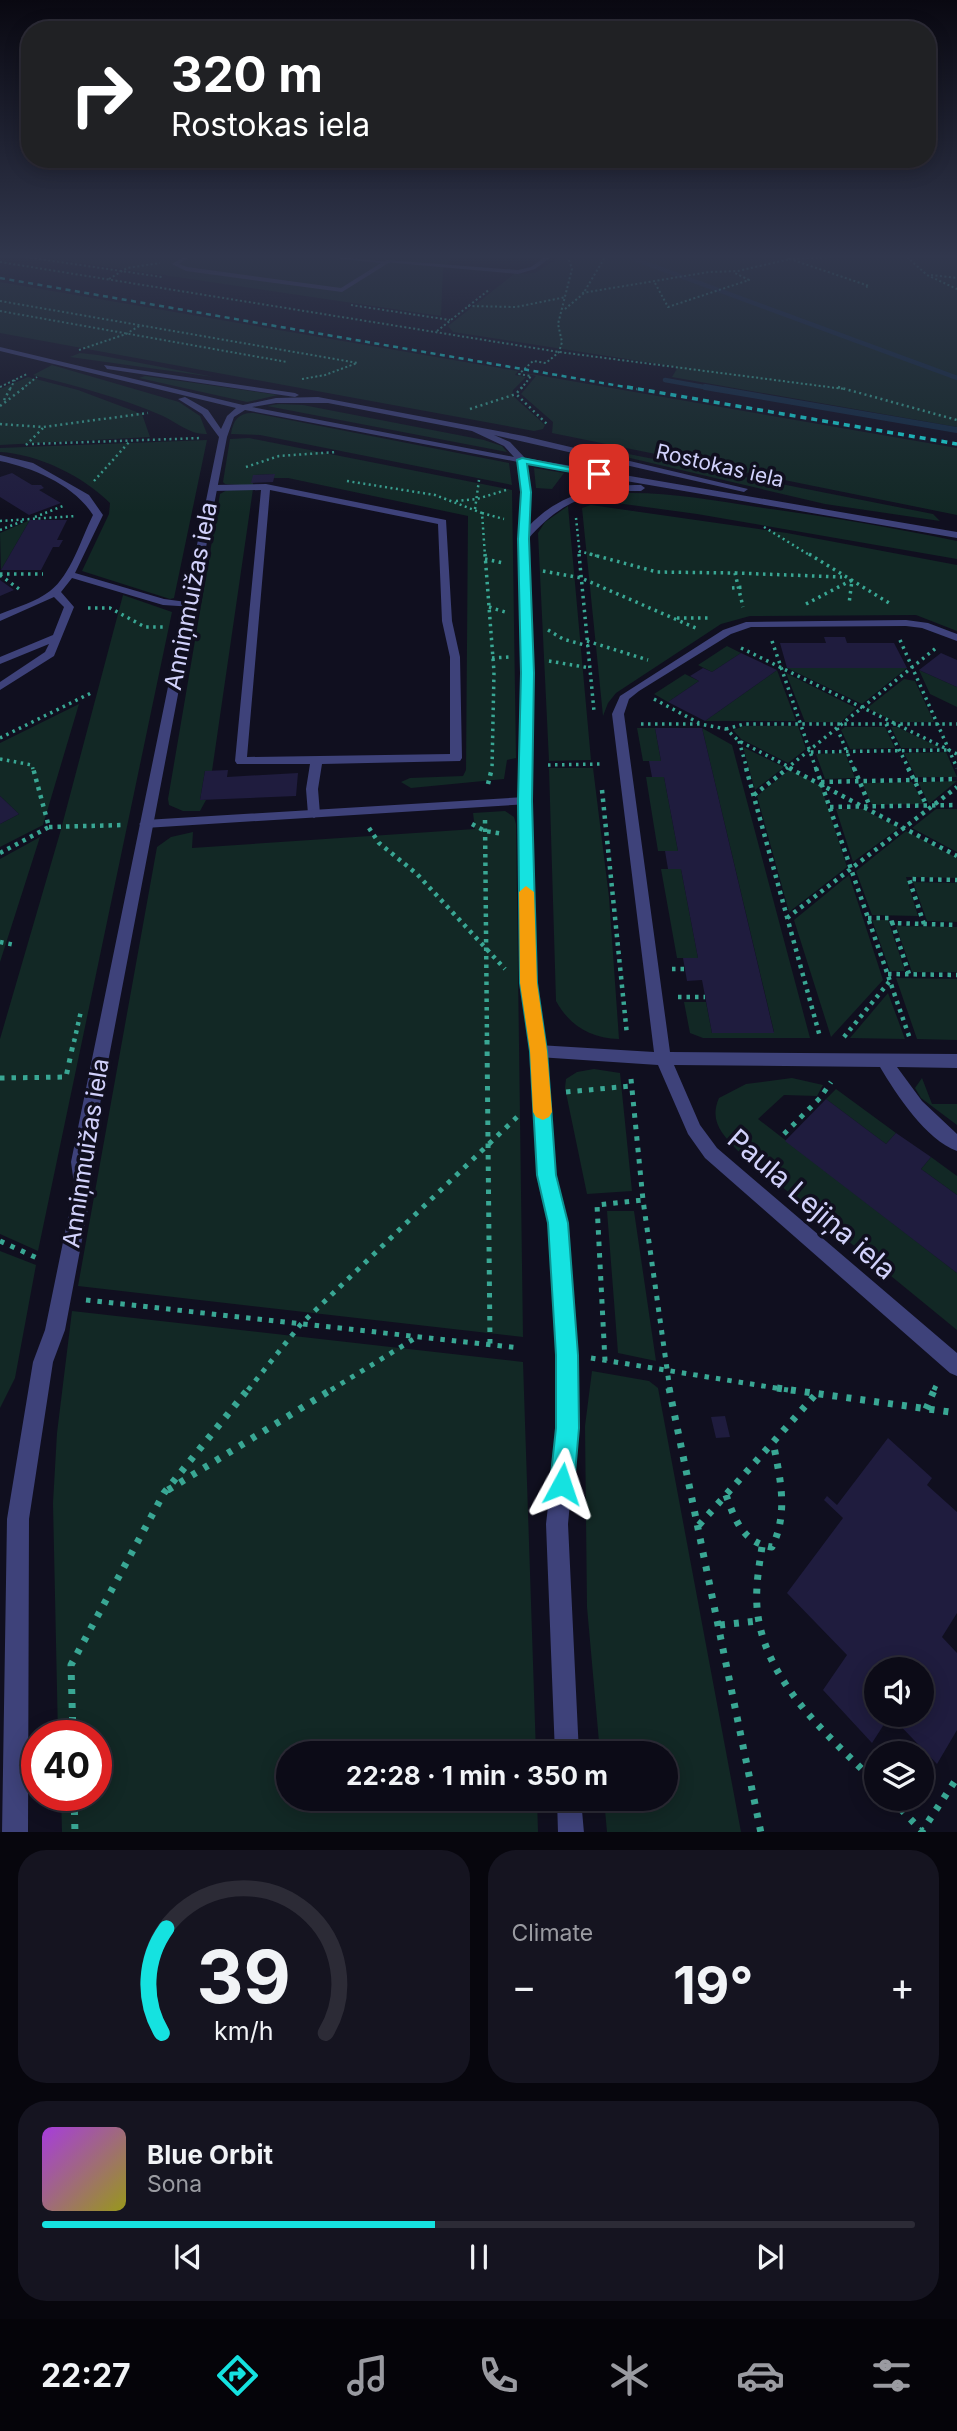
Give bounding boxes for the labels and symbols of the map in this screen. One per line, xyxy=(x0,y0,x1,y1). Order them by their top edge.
street label: Rostokas iela xyxy=(654,439,787,492)
pin xyxy=(569,444,629,504)
street label: Anniņmuižas iela xyxy=(158,499,223,693)
street label: Anniņmuižas iela xyxy=(56,1056,115,1250)
street label: Paula Lejiņa iela xyxy=(721,1122,903,1286)
position arrow xyxy=(525,1447,599,1521)
speed limit sign: 40 xyxy=(21,1720,112,1811)

